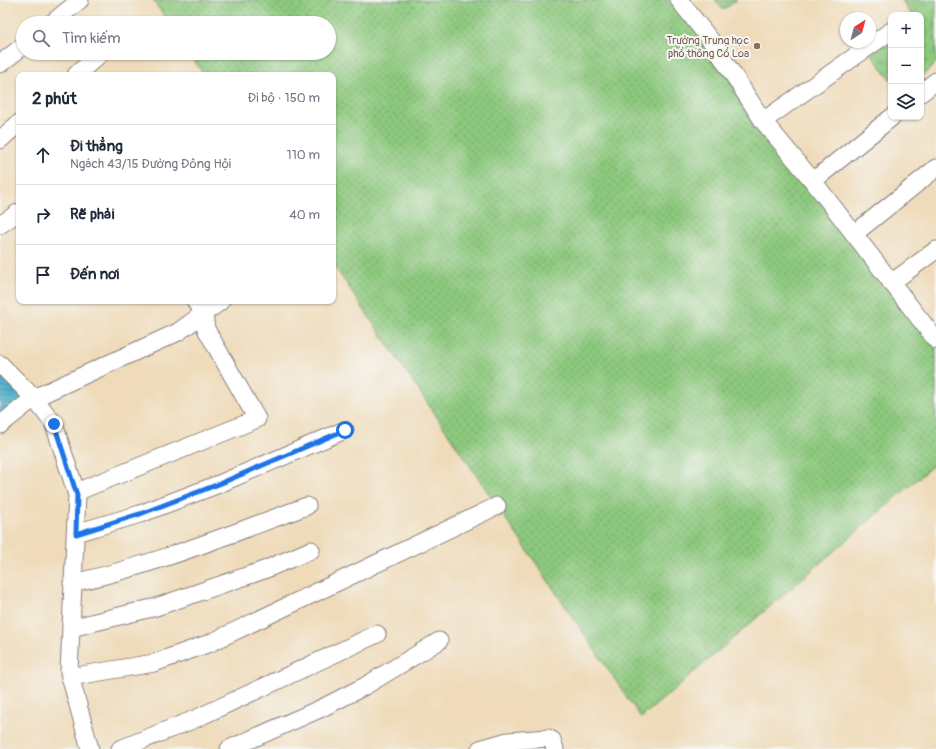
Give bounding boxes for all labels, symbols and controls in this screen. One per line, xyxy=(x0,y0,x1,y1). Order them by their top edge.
north arrow xyxy=(840,12,876,48)
map controls xyxy=(888,12,924,120)
button: + xyxy=(888,12,924,48)
search box xyxy=(16,16,336,60)
icon: search xyxy=(30,27,52,49)
text: Tìm kiếm xyxy=(62,29,121,48)
place label: Trường Trung học phổ thông Cổ Loa xyxy=(667,34,749,60)
marker: Trường Trung học phổ thông Cổ Loa xyxy=(752,41,762,51)
button: − xyxy=(888,48,924,84)
button: layers xyxy=(888,84,924,120)
text: 2 phút xyxy=(32,88,77,109)
text: Đi bộ · 150 m xyxy=(247,90,320,106)
text: Đi thẳng xyxy=(70,137,123,156)
icon: ahead xyxy=(32,144,54,166)
text: 110 m xyxy=(287,147,320,163)
text: Ngách 43/15 Đường Đông Hội xyxy=(70,156,231,172)
icon: right xyxy=(32,204,54,226)
text: Rẽ phải xyxy=(70,205,114,224)
text: 40 m xyxy=(289,207,320,223)
icon: arrive xyxy=(32,264,54,286)
text: Đến nơi xyxy=(70,265,119,284)
route end xyxy=(45,415,63,433)
route start xyxy=(336,421,354,439)

